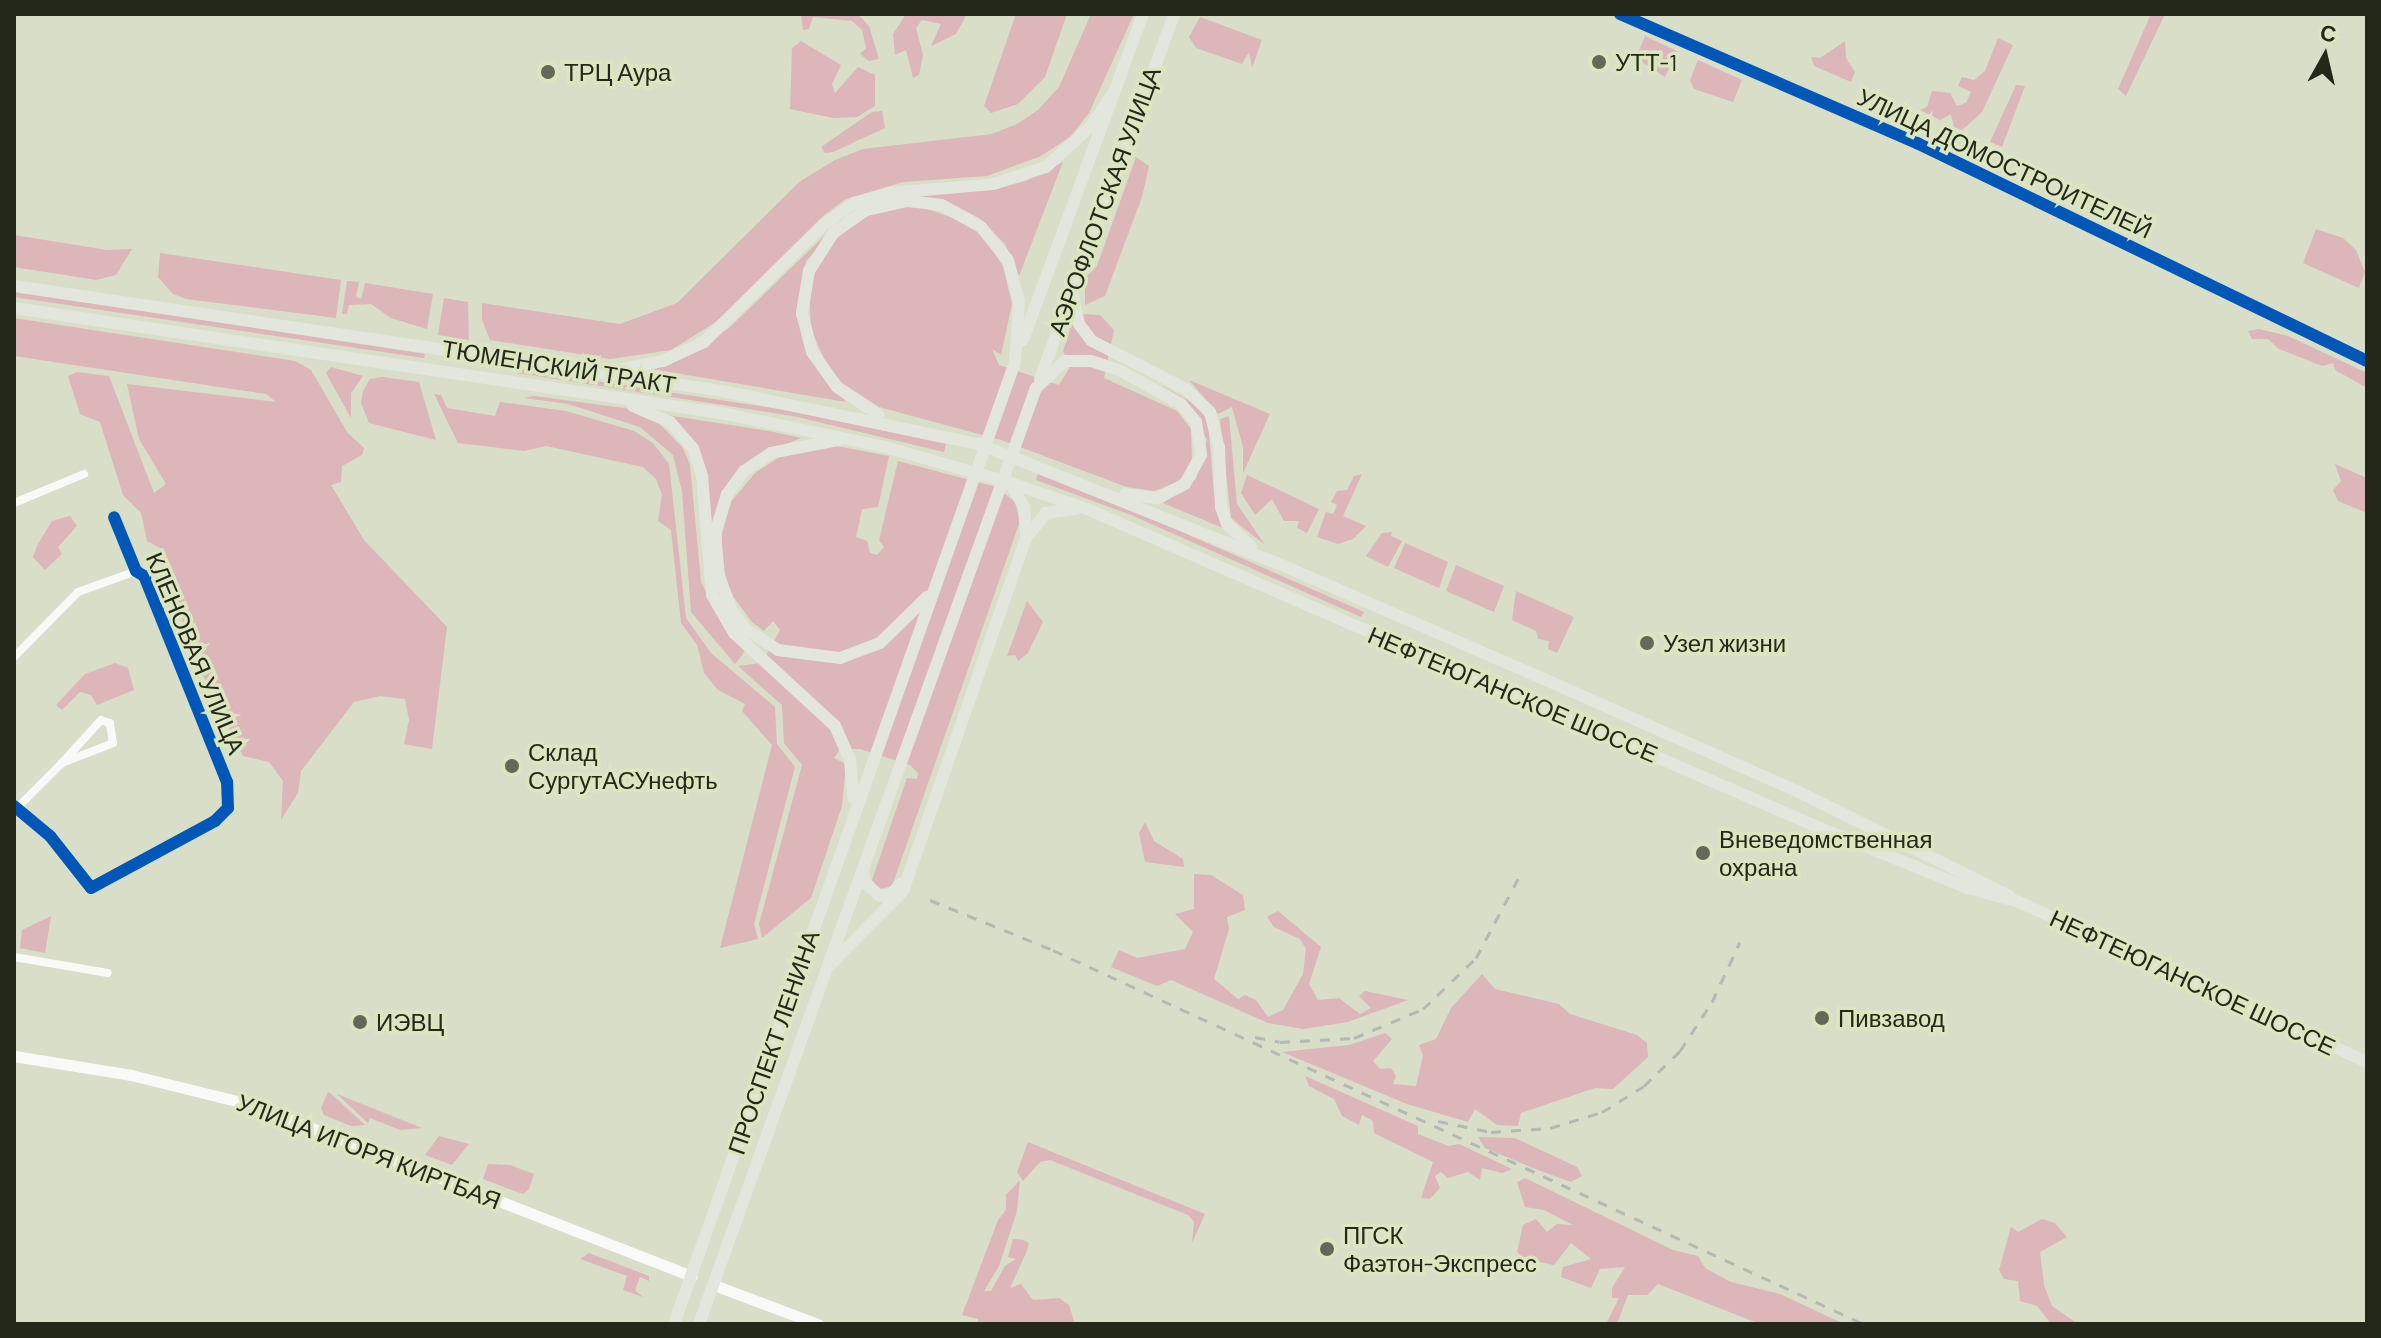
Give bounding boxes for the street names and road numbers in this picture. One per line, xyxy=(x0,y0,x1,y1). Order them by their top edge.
street label: АЭРОФЛОТСКАЯ УЛИЦА xyxy=(1042,63,1166,339)
street label: УЛИЦА ДОМОСТРОИТЕЛЕЙ xyxy=(1853,82,2157,244)
street label: ТЮМЕНСКИЙ ТРАКТ xyxy=(440,333,678,399)
street label: КЛЕНОВАЯ УЛИЦА xyxy=(140,548,252,758)
street label: НЕФТЕЮГАНСКОЕ ШОССЕ xyxy=(1364,620,1662,768)
street label: НЕФТЕЮГАНСКОЕ ШОССЕ xyxy=(2046,903,2340,1061)
street label: ПРОСПЕКТ ЛЕНИНА xyxy=(721,926,825,1158)
street label: УЛИЦА ИГОРЯ КИРТБАЯ xyxy=(233,1087,505,1215)

